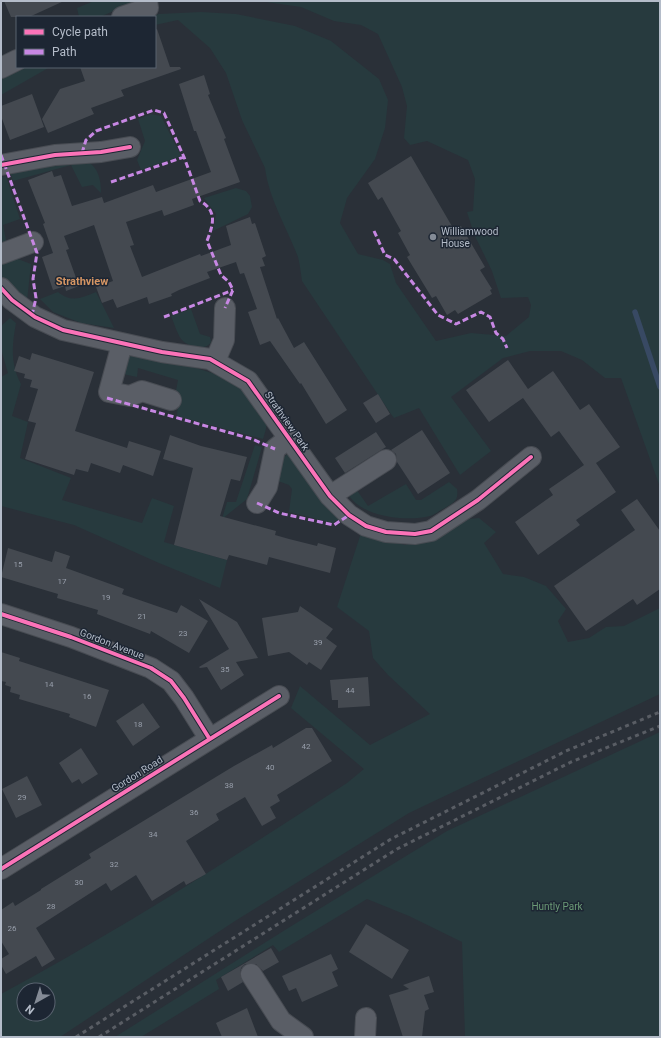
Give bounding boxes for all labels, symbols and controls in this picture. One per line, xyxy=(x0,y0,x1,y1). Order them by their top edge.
legend xyxy=(16,16,156,68)
text: Cycle path xyxy=(52,25,108,39)
text: Path xyxy=(52,45,77,59)
place label: Williamwood House xyxy=(441,226,498,249)
marker: Williamwood House xyxy=(428,232,438,242)
district label: Strathview xyxy=(56,275,108,288)
street label: Strathview Park xyxy=(263,389,312,453)
house number: 15 xyxy=(14,560,23,569)
house number: 17 xyxy=(58,577,67,586)
house number: 19 xyxy=(102,593,111,602)
house number: 21 xyxy=(138,612,147,621)
street label: Gordon Avenue xyxy=(78,627,146,661)
house number: 23 xyxy=(179,629,188,638)
house number: 39 xyxy=(314,638,323,647)
house number: 35 xyxy=(221,665,230,674)
house number: 14 xyxy=(45,680,54,689)
house number: 44 xyxy=(346,686,355,695)
house number: 16 xyxy=(83,692,92,701)
house number: 18 xyxy=(134,720,143,729)
house number: 42 xyxy=(302,742,311,751)
street label: Gordon Road xyxy=(109,754,165,794)
house number: 40 xyxy=(266,763,275,772)
house number: 38 xyxy=(225,781,234,790)
house number: 29 xyxy=(18,793,27,802)
house number: 36 xyxy=(190,808,199,817)
house number: 34 xyxy=(149,830,158,839)
house number: 32 xyxy=(110,860,119,869)
house number: 30 xyxy=(75,878,84,887)
park label: Huntly Park xyxy=(531,901,584,912)
house number: 28 xyxy=(47,902,56,911)
house number: 26 xyxy=(8,924,17,933)
north arrow xyxy=(16,982,56,1022)
text: N xyxy=(23,1002,37,1017)

